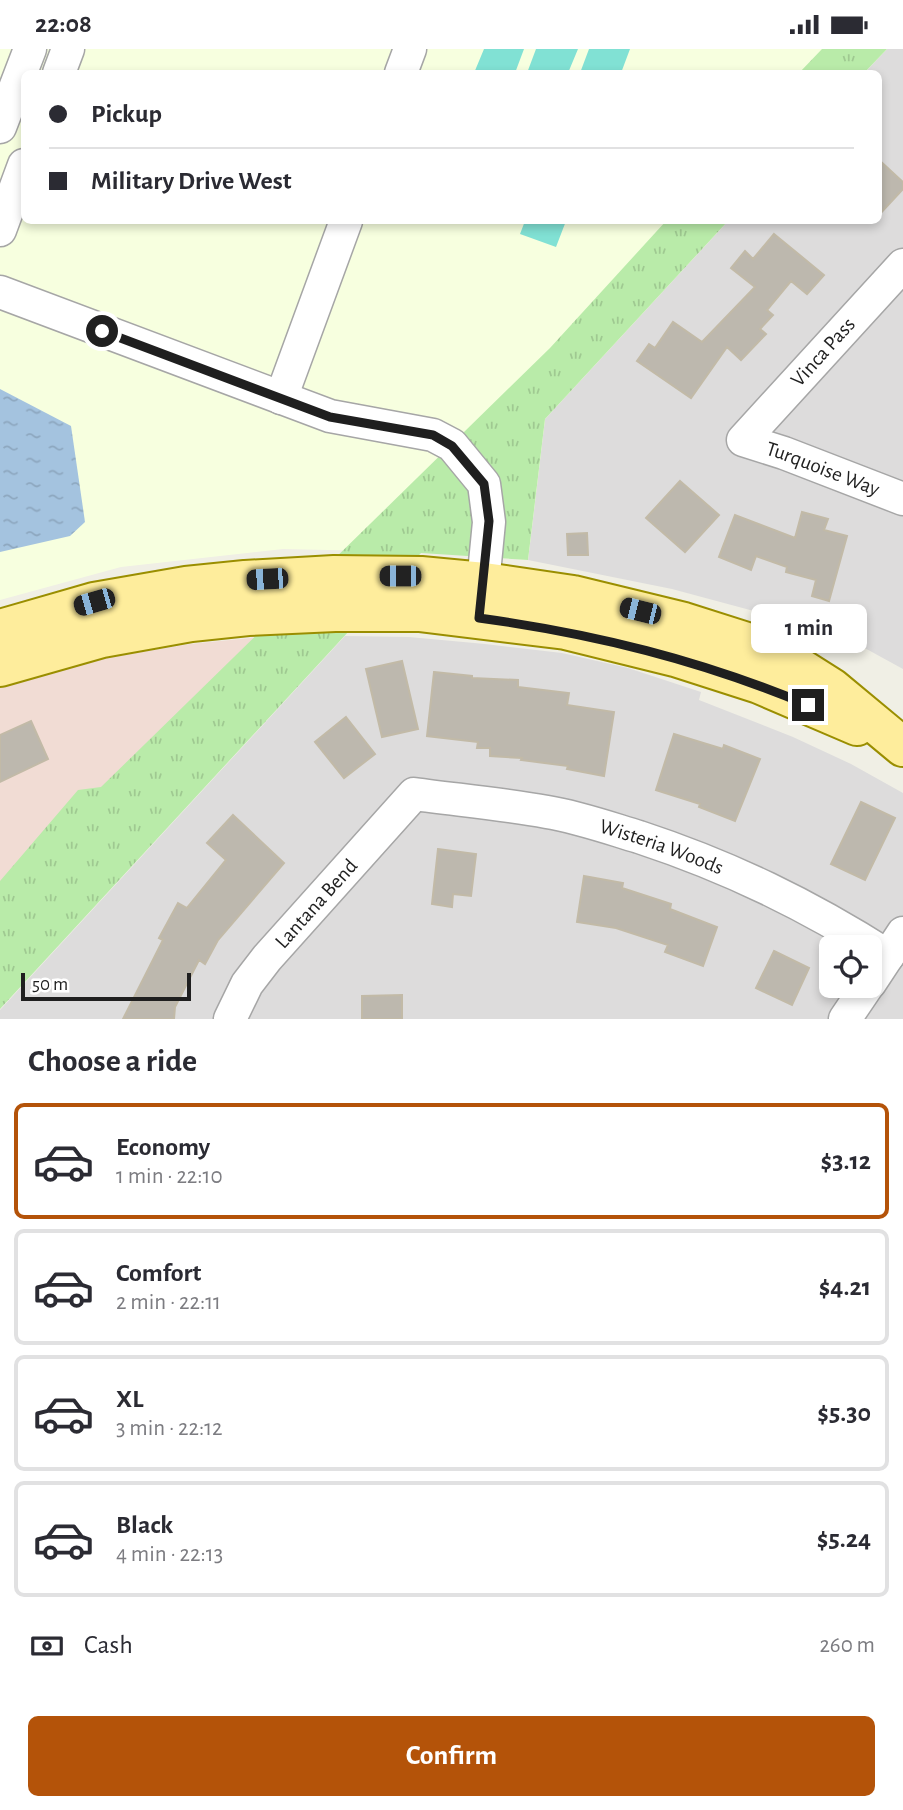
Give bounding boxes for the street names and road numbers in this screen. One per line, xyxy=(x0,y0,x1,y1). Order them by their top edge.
street label: Vinca Pass xyxy=(787,314,859,390)
street label: Turquoise Way xyxy=(764,438,883,500)
street label: Wisteria Woods xyxy=(597,815,727,878)
street label: Lantana Bend xyxy=(271,855,361,952)

